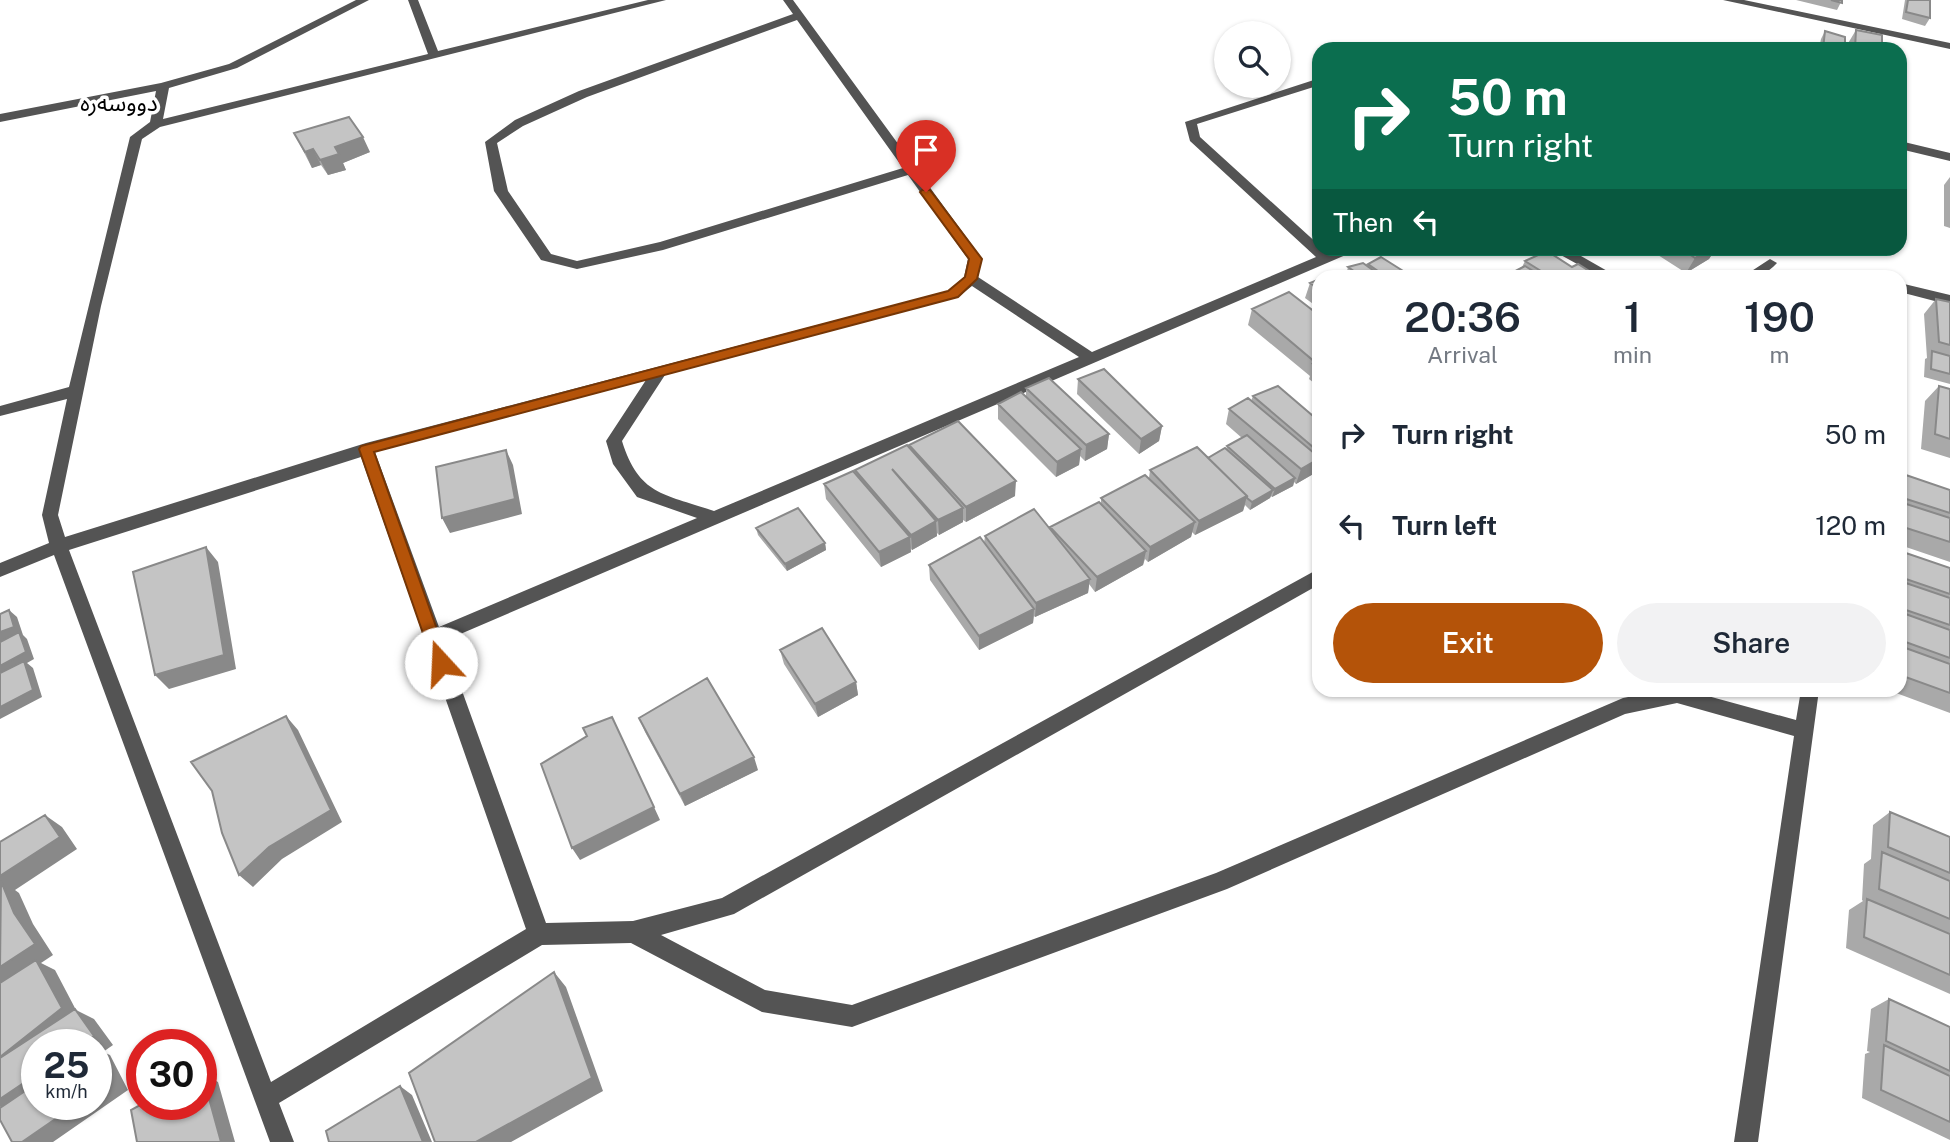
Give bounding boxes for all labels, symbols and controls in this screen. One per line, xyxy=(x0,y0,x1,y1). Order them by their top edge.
map controls xyxy=(1214,21,1291,98)
button: search xyxy=(1214,21,1291,98)
text: 50 m xyxy=(1448,68,1568,126)
icon: right xyxy=(1333,70,1424,161)
district label: دووسەرە xyxy=(80,89,158,117)
pin xyxy=(896,120,956,192)
text: Turn right xyxy=(1448,127,1593,164)
icon: arrive xyxy=(907,131,945,169)
icon: left xyxy=(1407,203,1445,241)
text: Then xyxy=(1333,207,1393,238)
text: 20:36 xyxy=(1404,292,1521,341)
text: 1 xyxy=(1624,292,1641,341)
text: 190 xyxy=(1744,292,1815,341)
text: Arrival xyxy=(1427,341,1498,368)
text: min xyxy=(1613,341,1652,368)
text: m xyxy=(1770,341,1789,368)
icon: right xyxy=(1333,416,1371,454)
text: Turn right xyxy=(1392,419,1514,450)
text: 50 m xyxy=(1825,419,1886,450)
icon: left xyxy=(1333,507,1371,545)
text: Turn left xyxy=(1392,510,1497,541)
text: 120 m xyxy=(1815,510,1886,541)
button: Exit xyxy=(1333,603,1603,683)
button: Share xyxy=(1617,603,1886,683)
position arrow xyxy=(404,626,478,700)
speed limit sign: 30 xyxy=(126,1029,217,1120)
text: 25 xyxy=(44,1045,89,1086)
text: km/h xyxy=(45,1081,88,1102)

